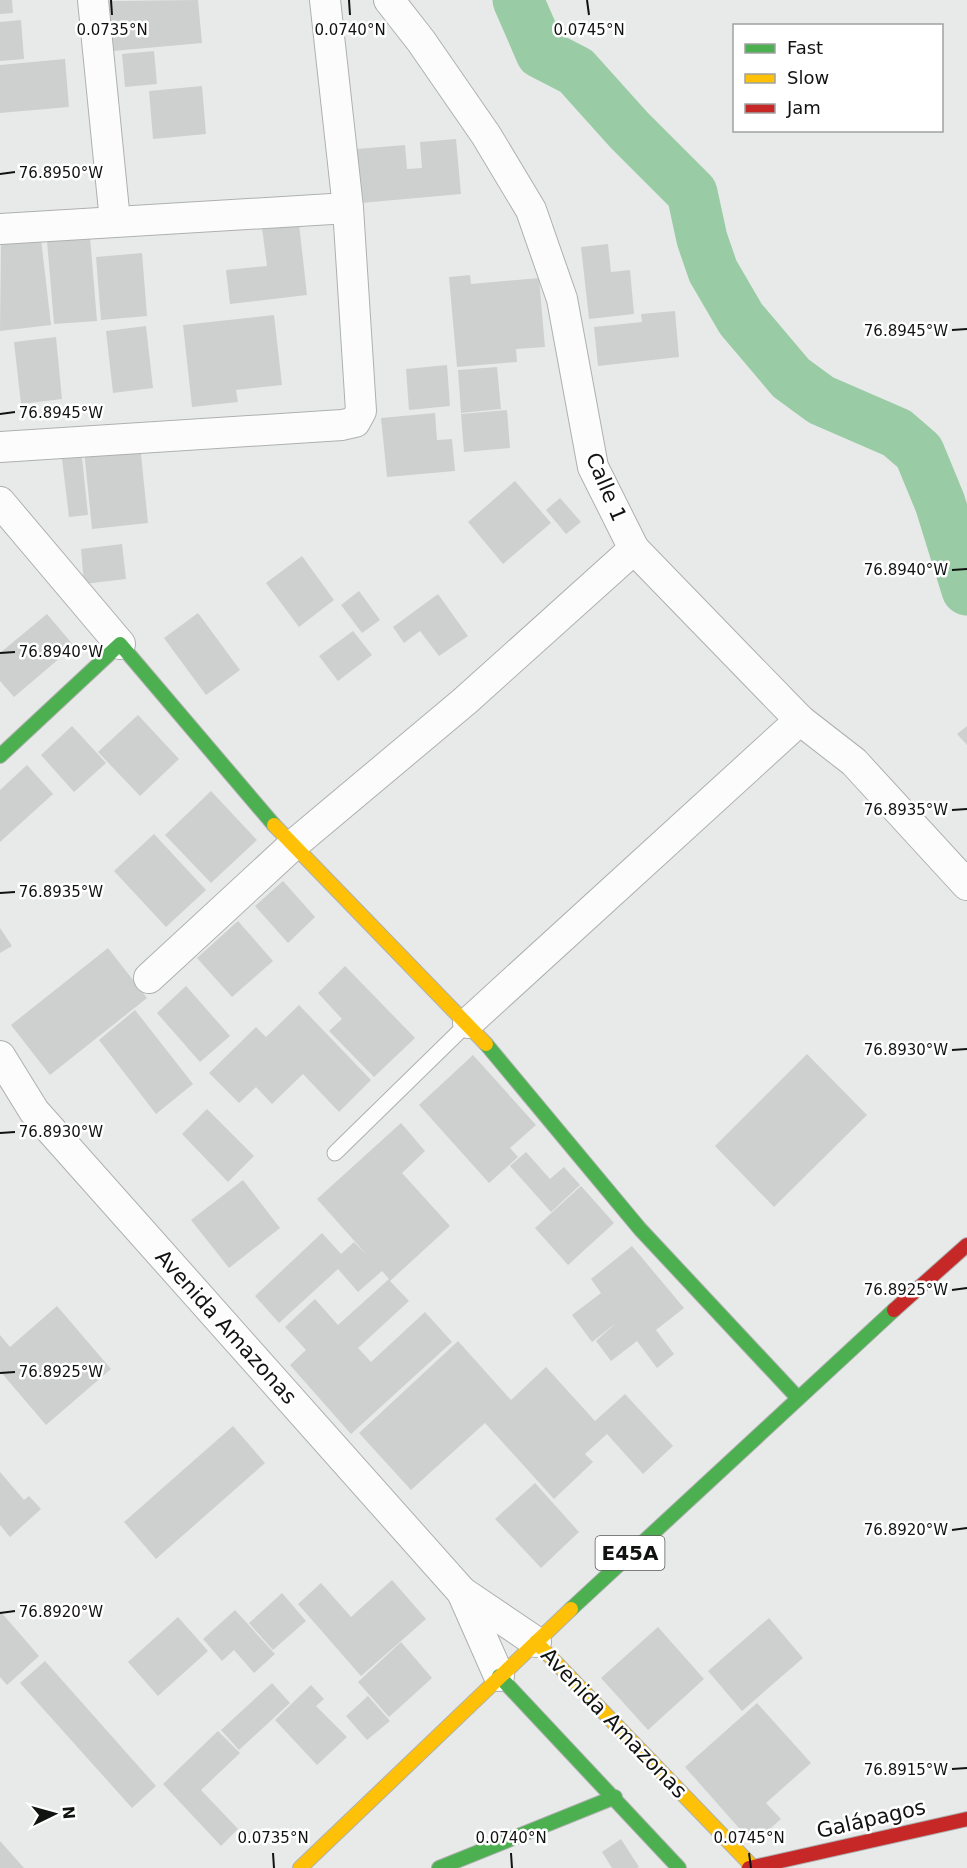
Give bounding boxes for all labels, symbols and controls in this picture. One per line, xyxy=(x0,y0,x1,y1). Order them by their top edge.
text: 0.0735°N xyxy=(76,21,148,39)
text: 0.0740°N xyxy=(314,21,386,39)
text: 0.0745°N xyxy=(553,21,625,39)
legend xyxy=(733,24,943,132)
text: Fast xyxy=(787,37,823,58)
text: Slow xyxy=(787,67,829,88)
text: Jam xyxy=(786,97,821,118)
text: 76.8950°W xyxy=(19,164,103,182)
text: 76.8945°W xyxy=(864,322,948,340)
text: 76.8945°W xyxy=(19,404,103,422)
street label: Calle 1 xyxy=(581,449,631,525)
text: 76.8940°W xyxy=(864,561,948,579)
text: 76.8940°W xyxy=(19,643,103,661)
text: 76.8935°W xyxy=(864,801,948,819)
text: 76.8935°W xyxy=(19,883,103,901)
text: 76.8930°W xyxy=(864,1041,948,1059)
text: 76.8930°W xyxy=(19,1123,103,1141)
street label: Avenida Amazonas xyxy=(150,1245,302,1409)
text: 76.8925°W xyxy=(864,1281,948,1299)
text: 76.8925°W xyxy=(19,1363,103,1381)
text: 76.8920°W xyxy=(864,1521,948,1539)
road number: E45A xyxy=(596,1536,664,1570)
text: 76.8920°W xyxy=(19,1603,103,1621)
street label: Avenida Amazonas xyxy=(536,1643,692,1803)
text: 76.8915°W xyxy=(864,1761,948,1779)
north arrow xyxy=(24,1784,84,1844)
street label: Galápagos xyxy=(814,1795,928,1843)
text: N xyxy=(58,1805,78,1820)
text: 0.0735°N xyxy=(237,1829,309,1847)
text: 0.0740°N xyxy=(475,1829,547,1847)
text: 0.0745°N xyxy=(713,1829,785,1847)

